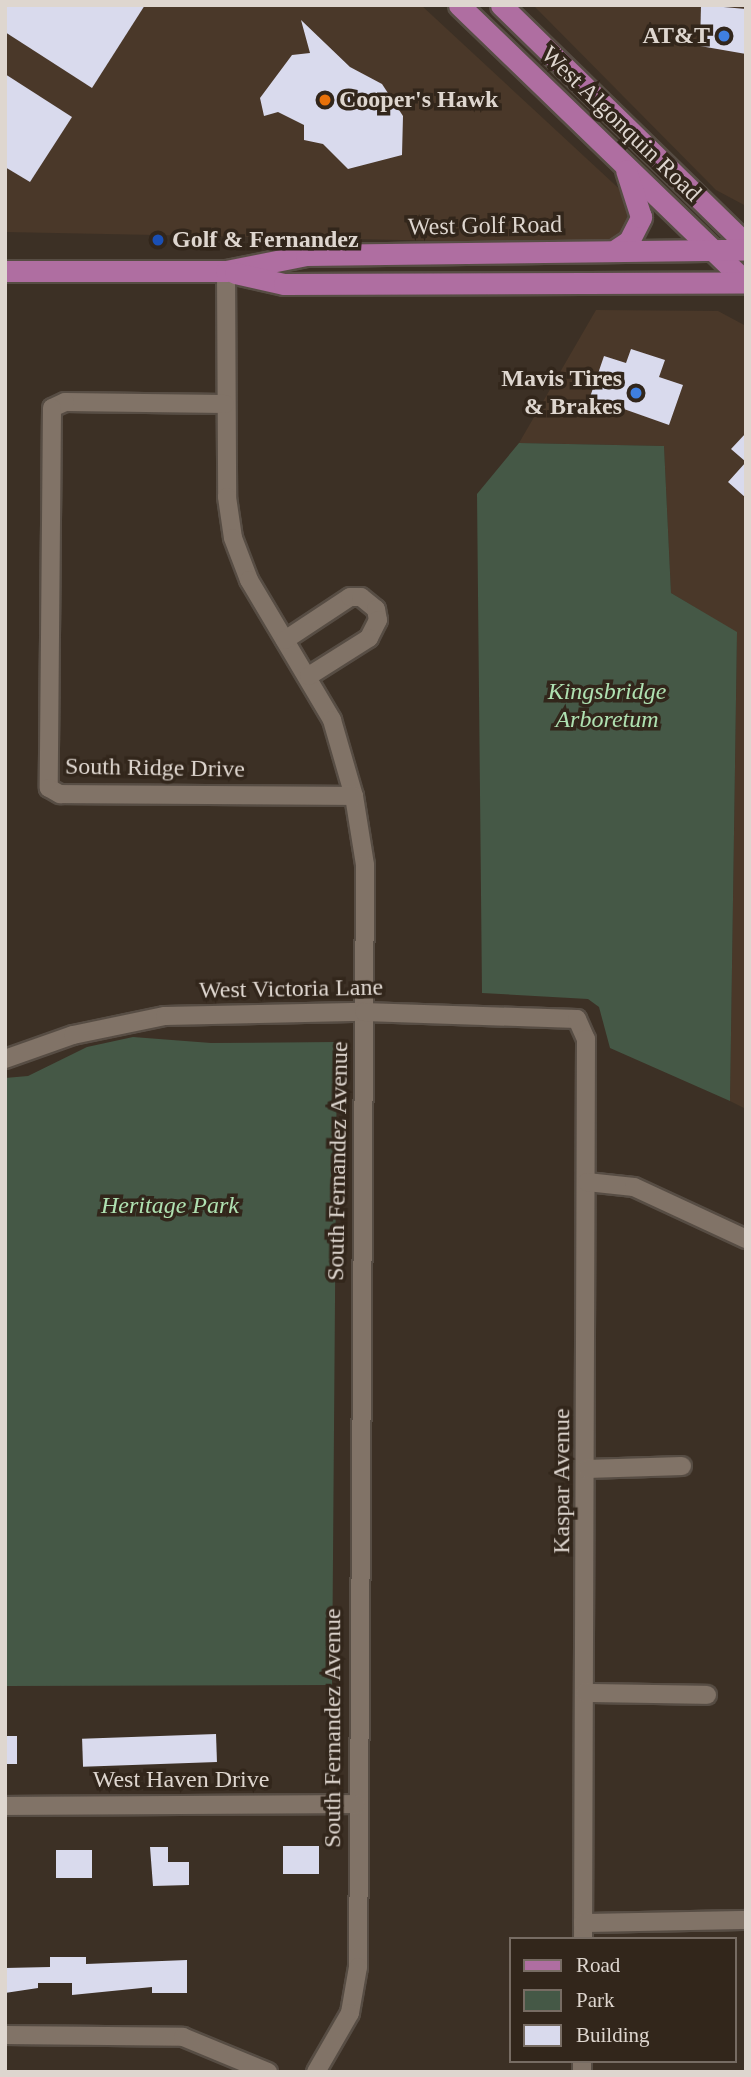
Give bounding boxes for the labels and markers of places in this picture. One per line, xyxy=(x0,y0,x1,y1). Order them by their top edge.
place label: AT&T xyxy=(642,22,710,50)
marker: AT&T xyxy=(716,28,732,44)
place label: Cooper's Hawk xyxy=(339,86,498,114)
marker: Cooper's Hawk xyxy=(317,92,333,108)
place label: Golf & Fernandez xyxy=(172,226,359,254)
marker: Golf & Fernandez xyxy=(150,232,166,248)
place label: Mavis Tires & Brakes xyxy=(501,365,622,421)
marker: Mavis Tires & Brakes xyxy=(628,385,644,401)

